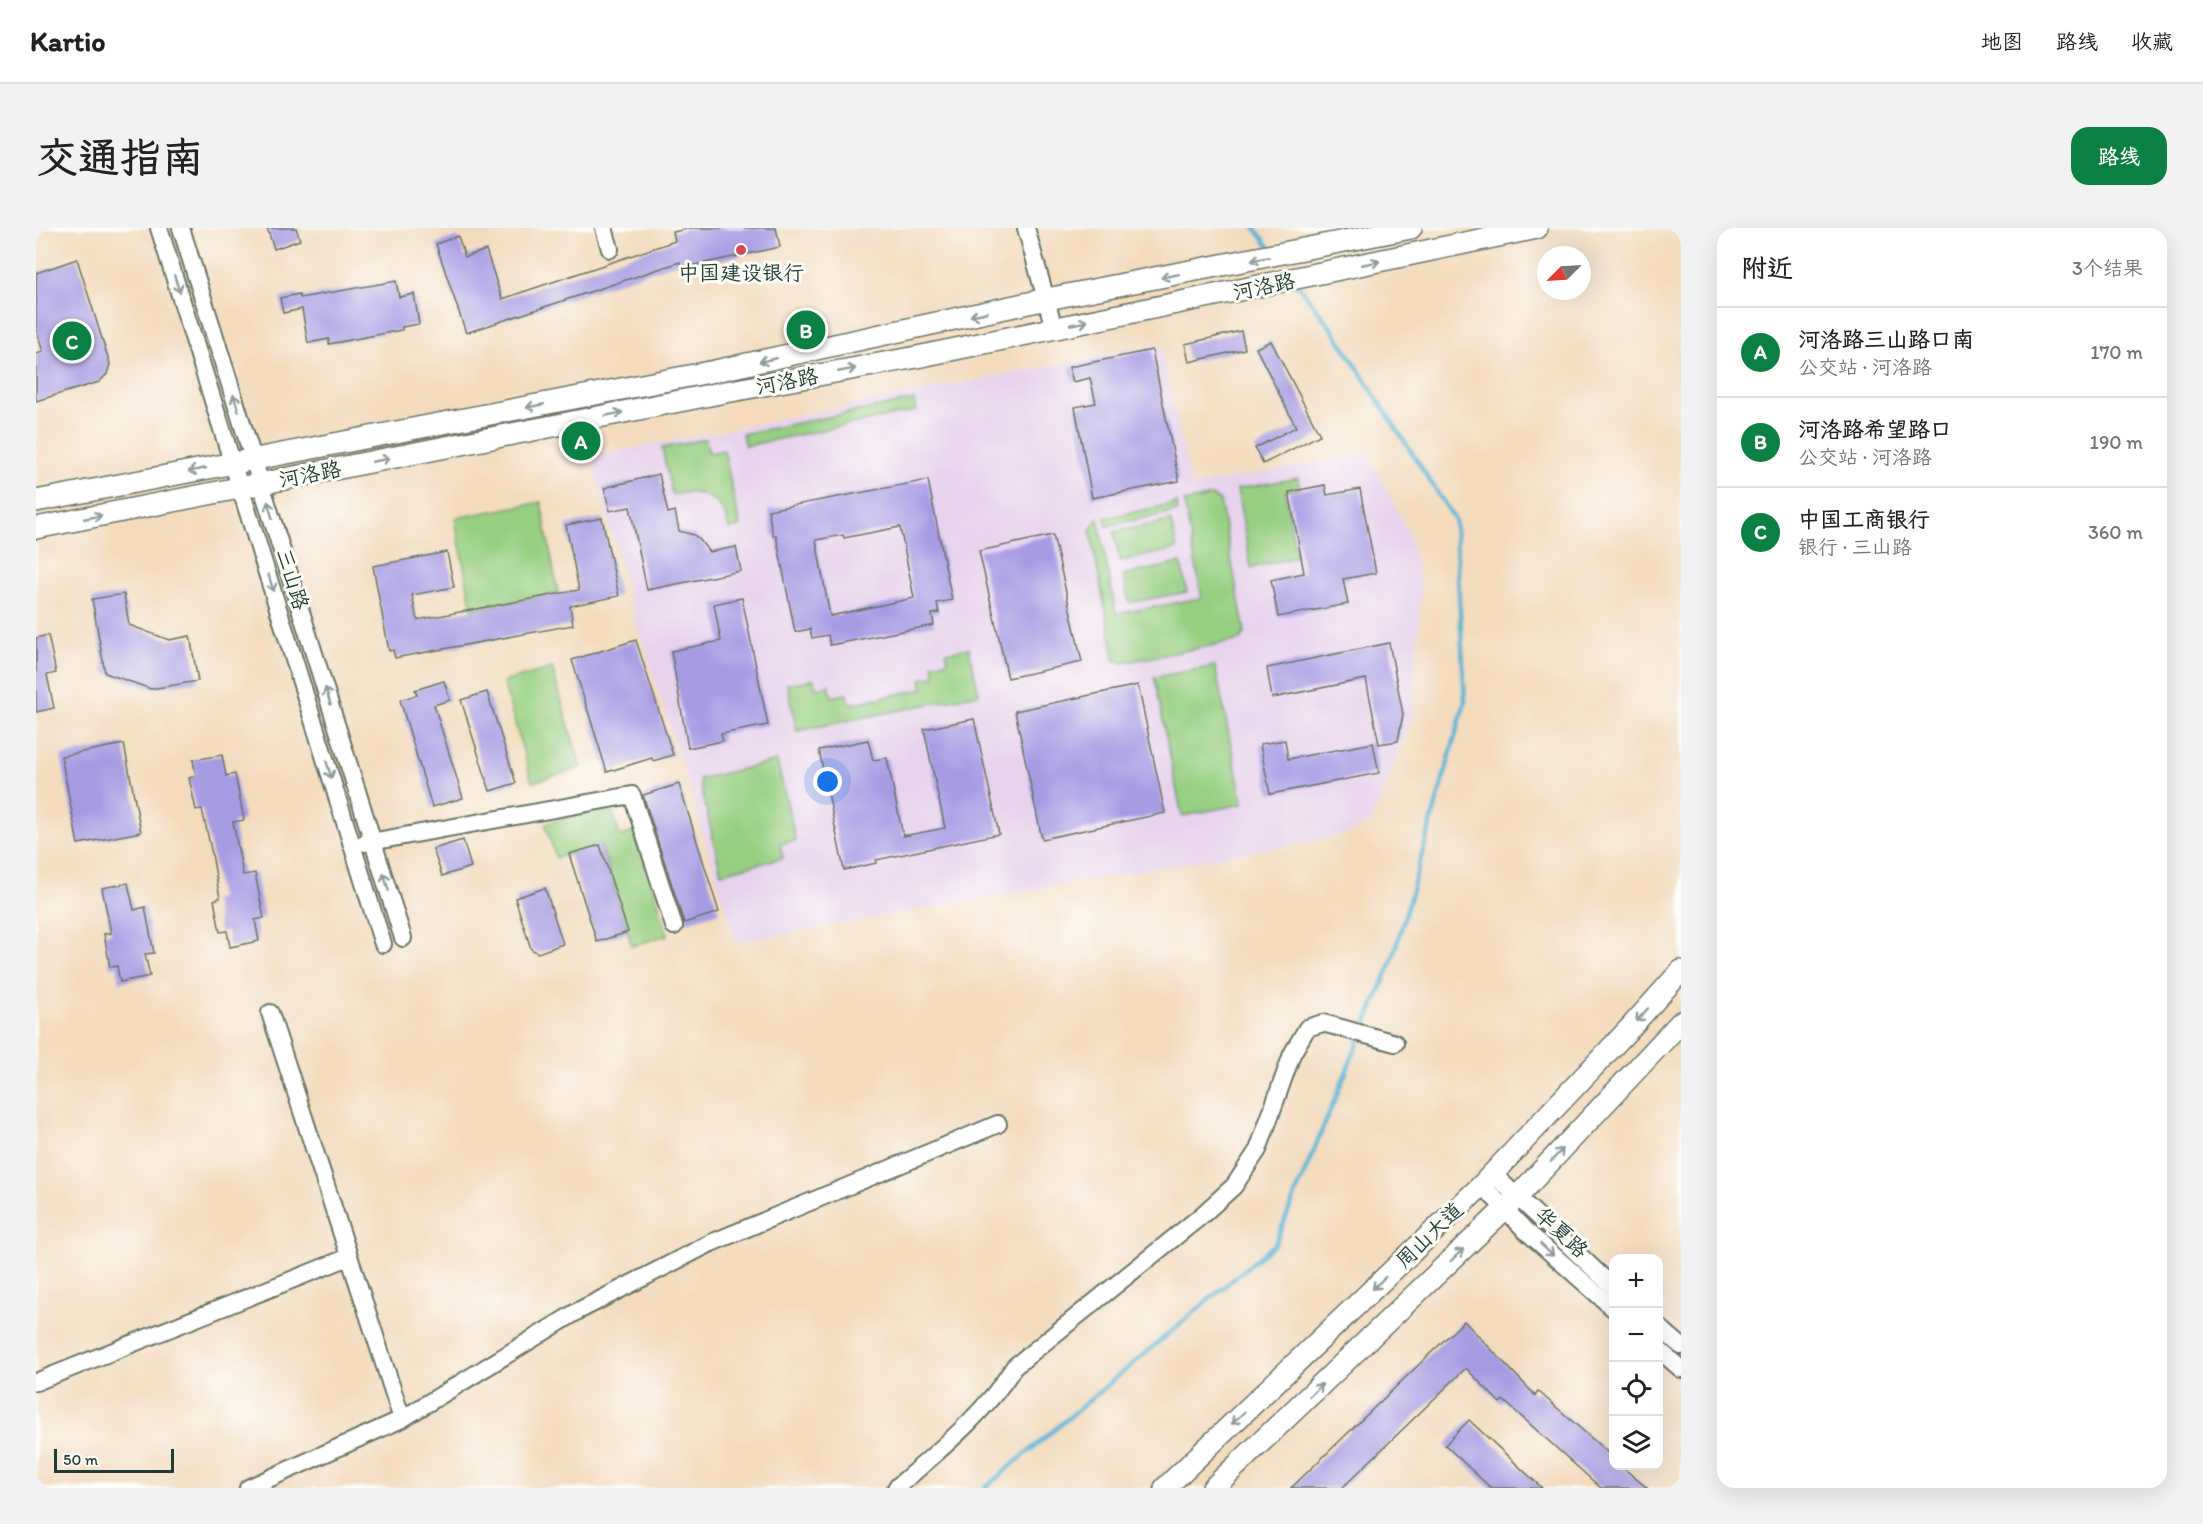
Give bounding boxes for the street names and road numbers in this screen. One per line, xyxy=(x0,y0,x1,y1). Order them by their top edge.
street label: 河洛路 xyxy=(1231,267,1297,305)
street label: 河洛路 xyxy=(754,363,820,399)
street label: 河洛路 xyxy=(277,456,343,492)
street label: 三山路 xyxy=(272,545,314,613)
street label: 周山大道 xyxy=(1390,1197,1468,1273)
street label: 华夏路 xyxy=(1530,1201,1594,1263)

